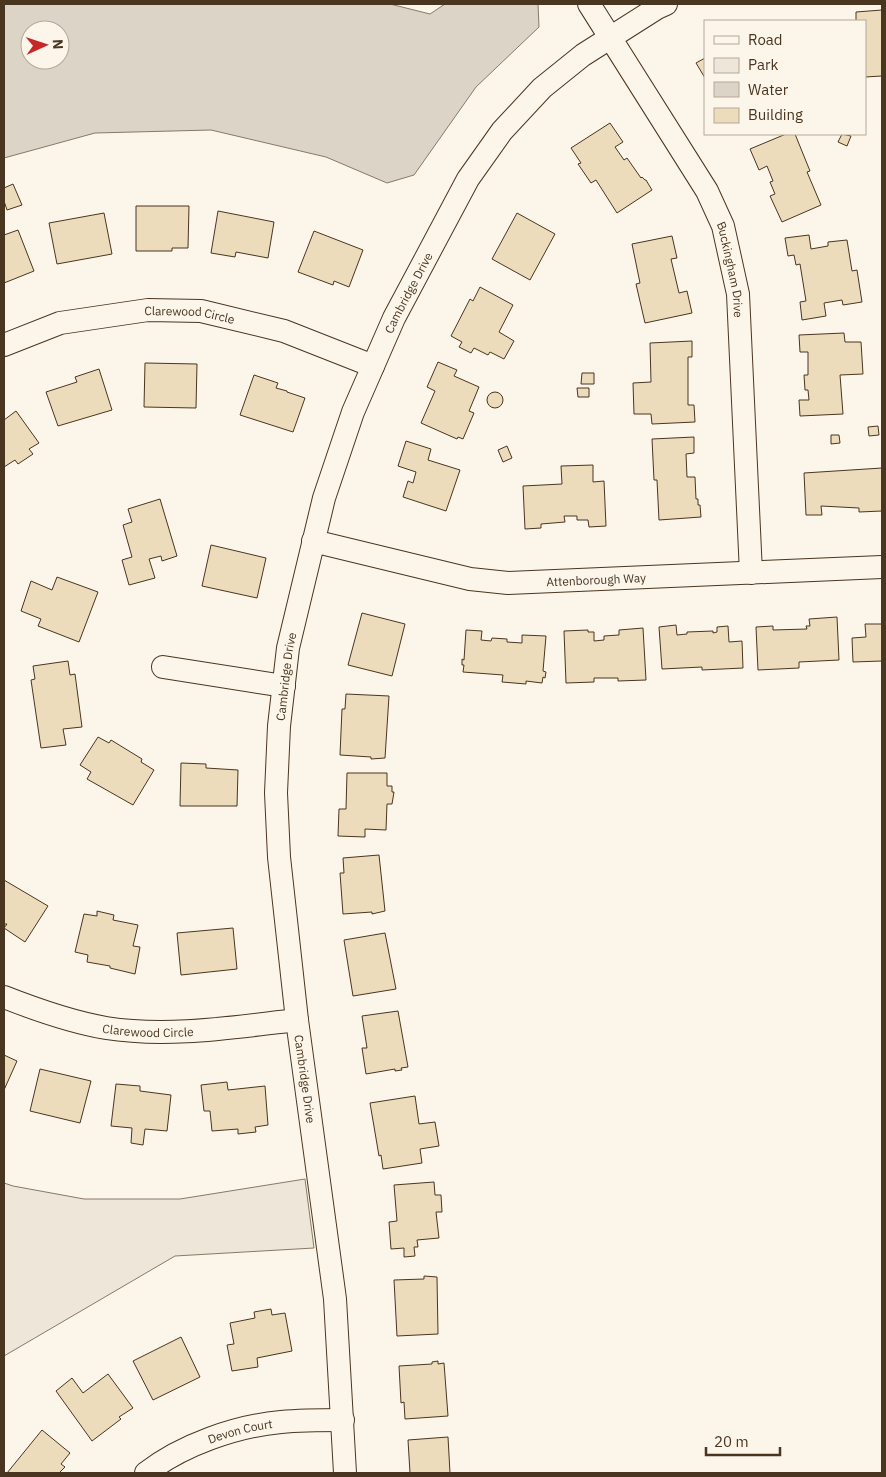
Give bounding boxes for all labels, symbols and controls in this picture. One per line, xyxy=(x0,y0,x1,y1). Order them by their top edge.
north arrow xyxy=(20,20,70,70)
legend xyxy=(704,20,866,135)
text: Road xyxy=(748,30,783,49)
text: N xyxy=(49,39,67,50)
text: Park xyxy=(748,55,778,74)
text: Water xyxy=(748,80,789,99)
text: Building xyxy=(748,105,803,124)
street label: Buckingham Drive xyxy=(714,219,747,318)
street label: Cambridge Drive xyxy=(381,249,435,335)
street label: Clarewood Circle xyxy=(144,302,237,326)
street label: Attenborough Way xyxy=(546,570,646,589)
street label: Cambridge Drive xyxy=(272,630,299,722)
street label: Clarewood Circle xyxy=(101,1020,194,1040)
street label: Cambridge Drive xyxy=(291,1034,319,1125)
street label: Devon Court xyxy=(205,1415,273,1446)
scale bar xyxy=(706,1424,780,1456)
text: 20 m xyxy=(714,1432,749,1451)

